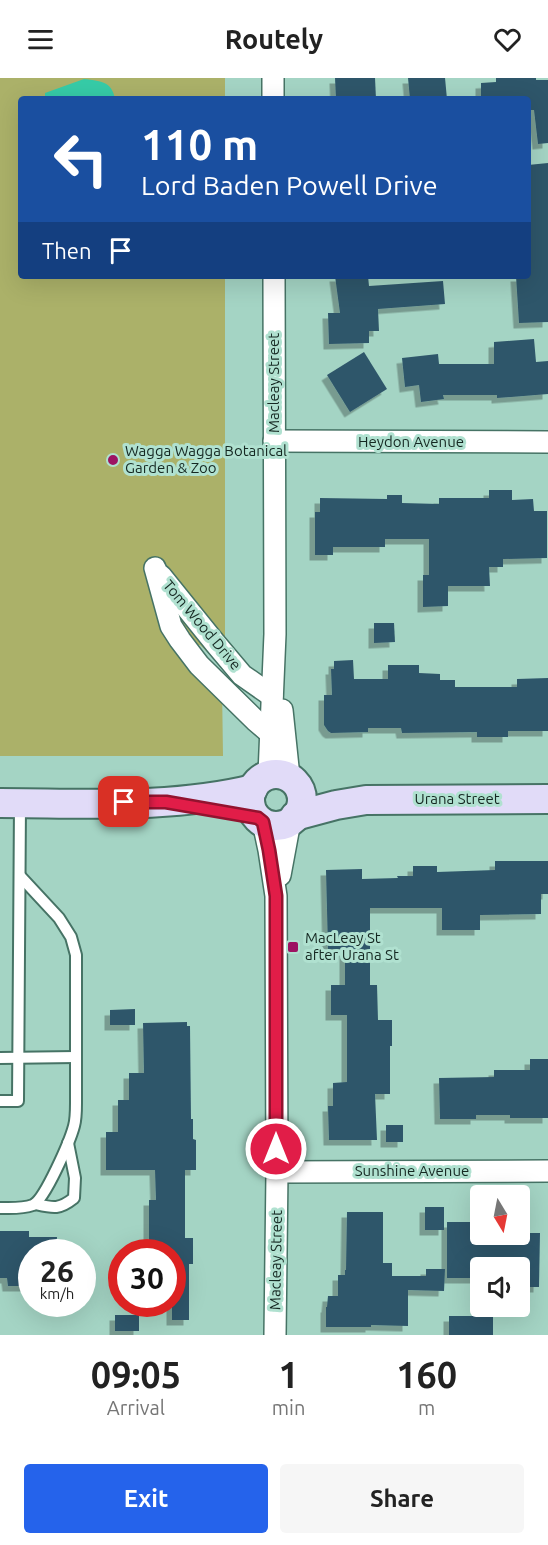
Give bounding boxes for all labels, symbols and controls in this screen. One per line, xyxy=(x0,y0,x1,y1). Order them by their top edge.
icon: menu xyxy=(24,23,57,56)
icon: heart xyxy=(491,23,524,56)
text: Routely xyxy=(225,24,323,54)
icon: left xyxy=(42,120,120,198)
text: 110 m xyxy=(141,121,258,168)
text: Lord Baden Powell Drive xyxy=(141,170,438,200)
icon: arrive xyxy=(104,234,137,267)
text: Then xyxy=(42,238,92,263)
street label: Macleay Street xyxy=(265,333,282,433)
street label: Heydon Avenue xyxy=(358,433,464,450)
place label: Wagga Wagga Botanical Garden & Zoo xyxy=(125,442,287,476)
marker: Wagga Wagga Botanical Garden & Zoo xyxy=(106,453,120,467)
street label: Tom Wood Drive xyxy=(160,576,245,673)
pin xyxy=(98,776,149,827)
icon: arrive xyxy=(107,785,140,818)
street label: Urana Street xyxy=(414,790,500,807)
place label: MacLeay St after Urana St xyxy=(305,929,399,963)
marker: MacLeay St after Urana St xyxy=(286,940,300,954)
position arrow xyxy=(244,1117,308,1181)
street label: Sunshine Avenue xyxy=(355,1162,469,1179)
north arrow xyxy=(470,1185,530,1245)
map controls xyxy=(470,1185,530,1317)
street label: Macleay Street xyxy=(266,1210,285,1310)
speed limit sign: 30 xyxy=(108,1239,186,1317)
text: 26 xyxy=(40,1254,74,1288)
button: sound xyxy=(470,1257,530,1317)
text: km/h xyxy=(40,1285,74,1302)
text: 09:05 xyxy=(91,1354,181,1395)
text: 1 xyxy=(278,1354,299,1395)
text: 160 xyxy=(396,1354,457,1395)
text: Arrival xyxy=(107,1396,165,1419)
text: min xyxy=(272,1396,305,1419)
text: m xyxy=(418,1396,435,1419)
button: Exit xyxy=(24,1464,268,1533)
button: Share xyxy=(280,1464,524,1533)

